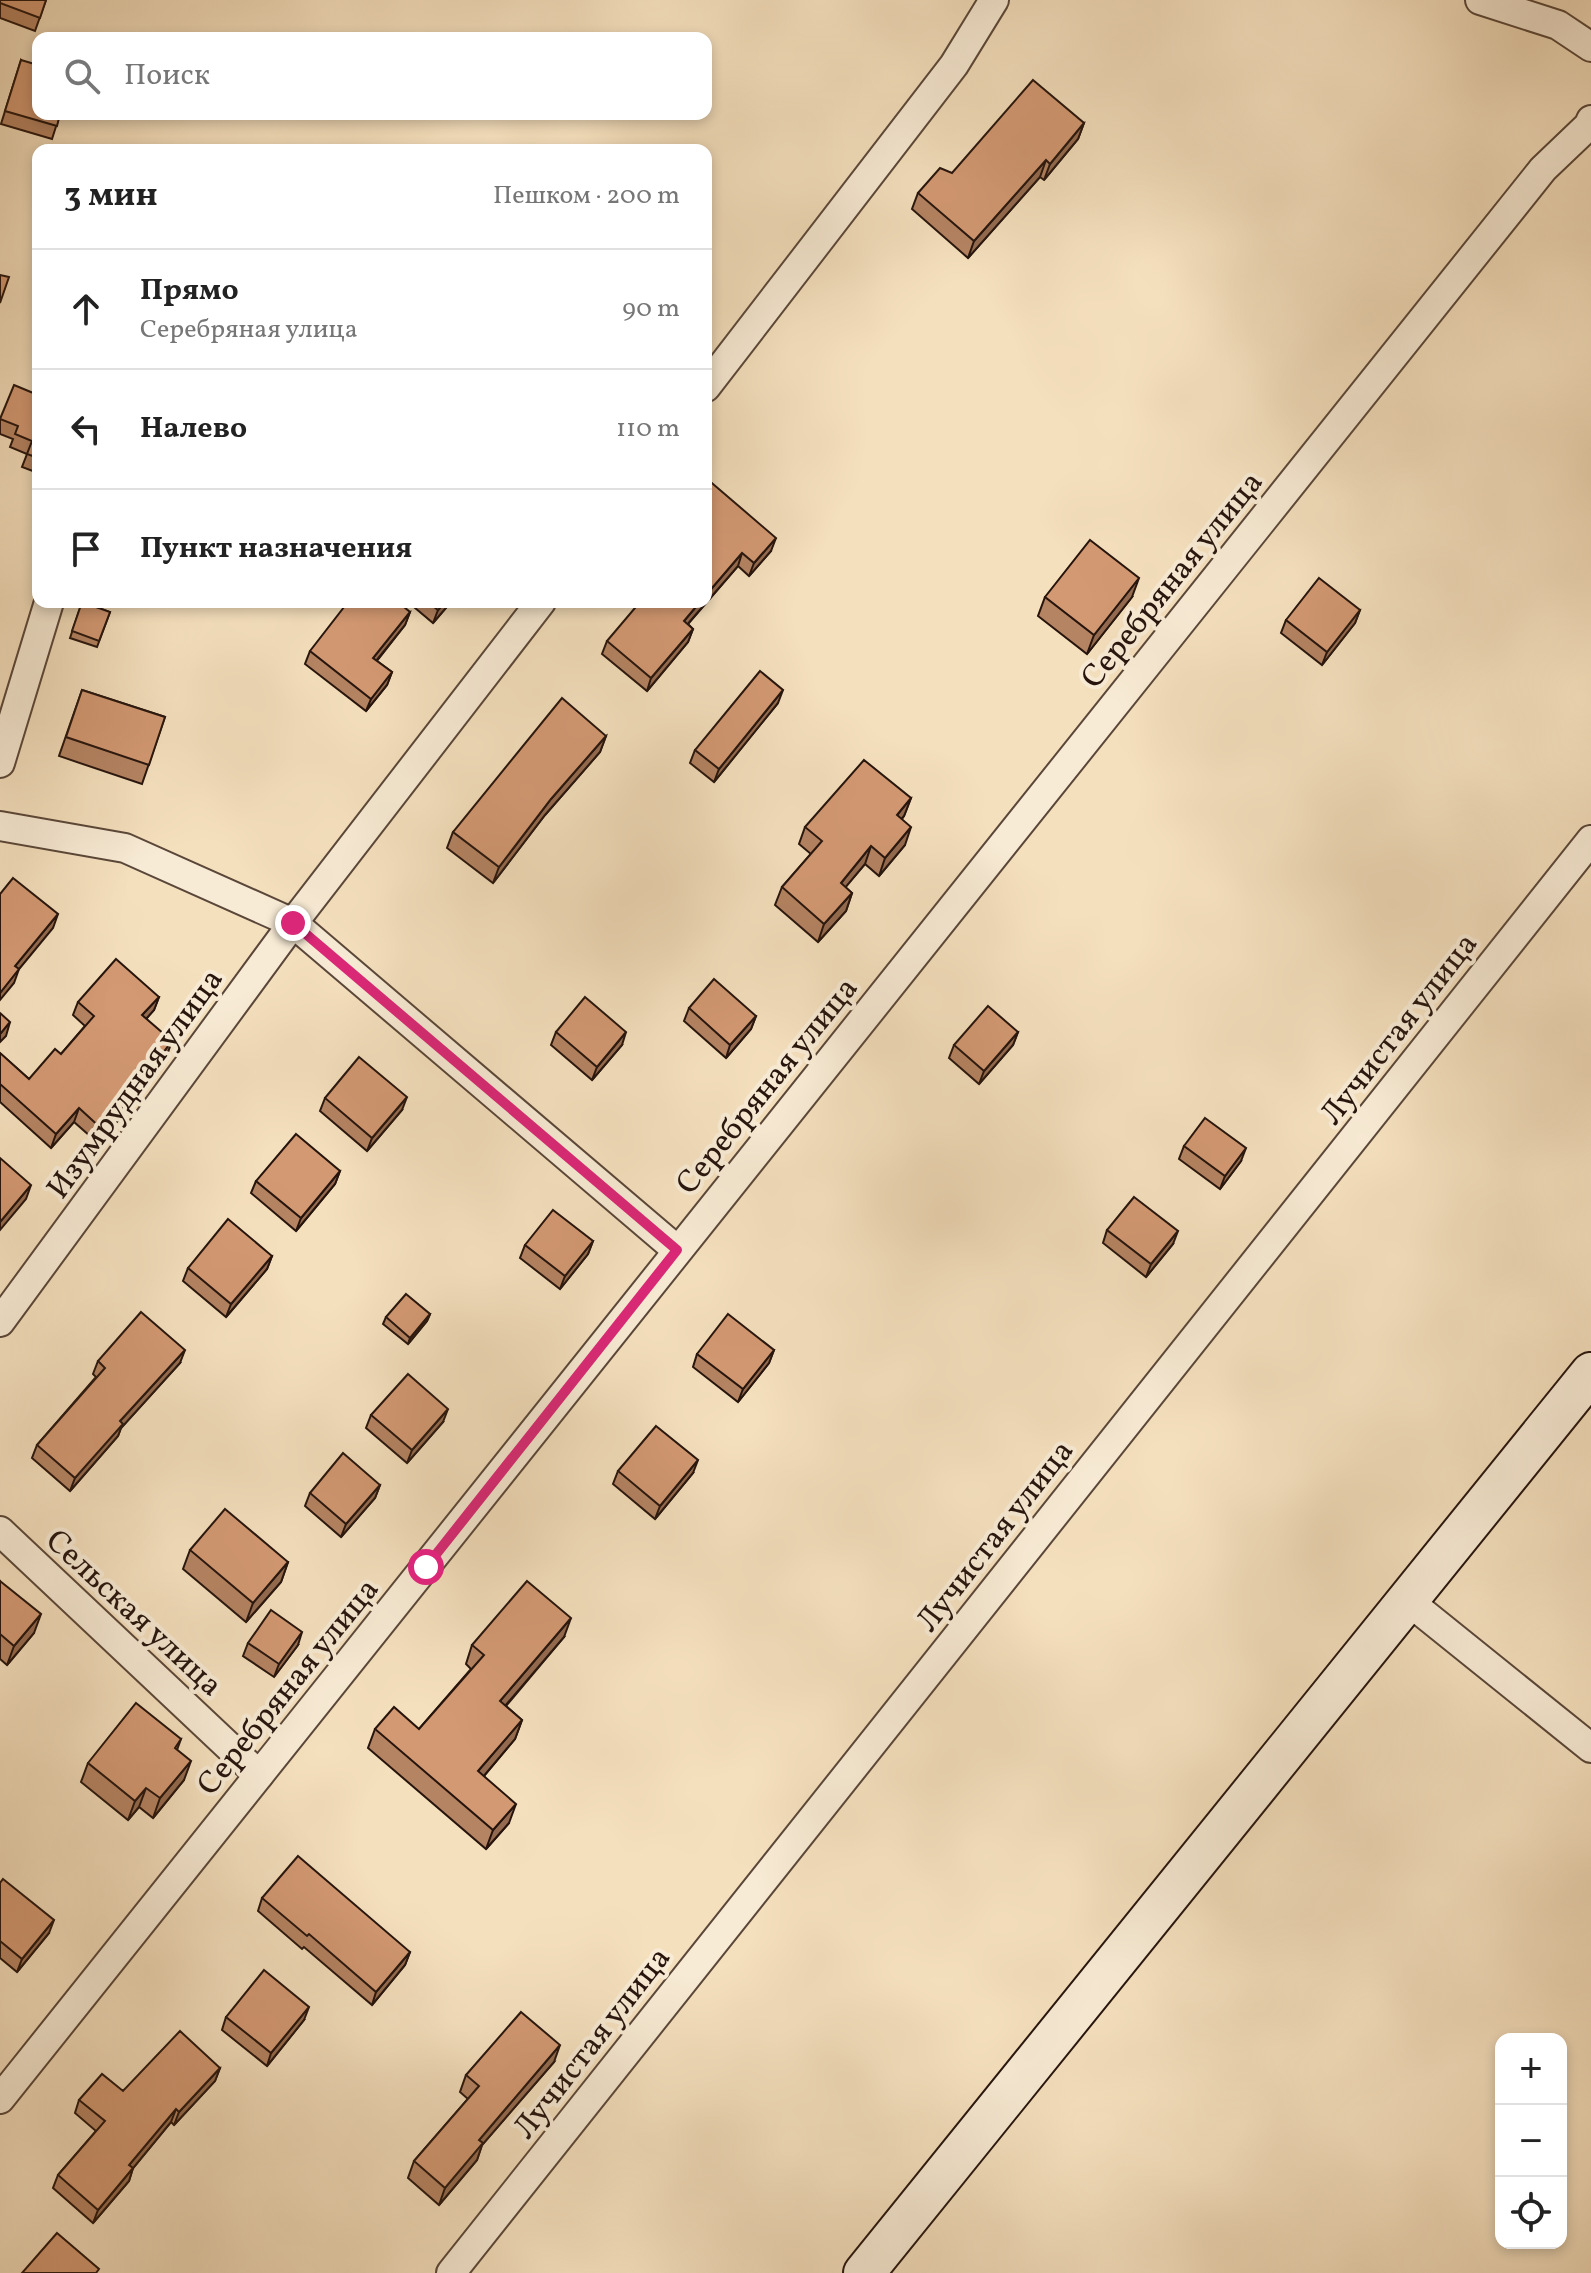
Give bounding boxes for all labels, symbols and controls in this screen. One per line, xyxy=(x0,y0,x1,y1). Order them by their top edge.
search box xyxy=(32,32,712,120)
icon: search xyxy=(60,54,104,98)
text: Поиск xyxy=(124,55,210,97)
text: 3 мин xyxy=(64,173,158,220)
text: Пешком · 200 m xyxy=(493,178,680,214)
text: Прямо xyxy=(140,270,239,312)
icon: ahead xyxy=(64,287,108,331)
text: 90 m xyxy=(622,291,680,327)
text: Серебряная улица xyxy=(140,312,358,348)
icon: left xyxy=(64,407,108,451)
text: Налево xyxy=(140,408,247,450)
text: 110 m xyxy=(616,411,680,447)
street label: Серебряная улица xyxy=(1072,463,1275,699)
icon: arrive xyxy=(64,527,108,571)
text: Пункт назначения xyxy=(140,528,412,570)
route end xyxy=(275,905,311,941)
street label: Лучистая улица xyxy=(1311,925,1489,1135)
street label: Изумрудная улица xyxy=(38,961,235,1209)
street label: Серебряная улица xyxy=(667,969,870,1205)
street label: Лучистая улица xyxy=(907,1432,1085,1642)
street label: Сельская улица xyxy=(35,1521,231,1708)
route start xyxy=(408,1549,444,1585)
street label: Серебряная улица xyxy=(188,1570,391,1806)
street label: Лучистая улица xyxy=(504,1939,682,2149)
map controls xyxy=(1495,2033,1567,2249)
button: + xyxy=(1495,2033,1567,2105)
button: − xyxy=(1495,2105,1567,2177)
button: locate xyxy=(1495,2177,1567,2249)

